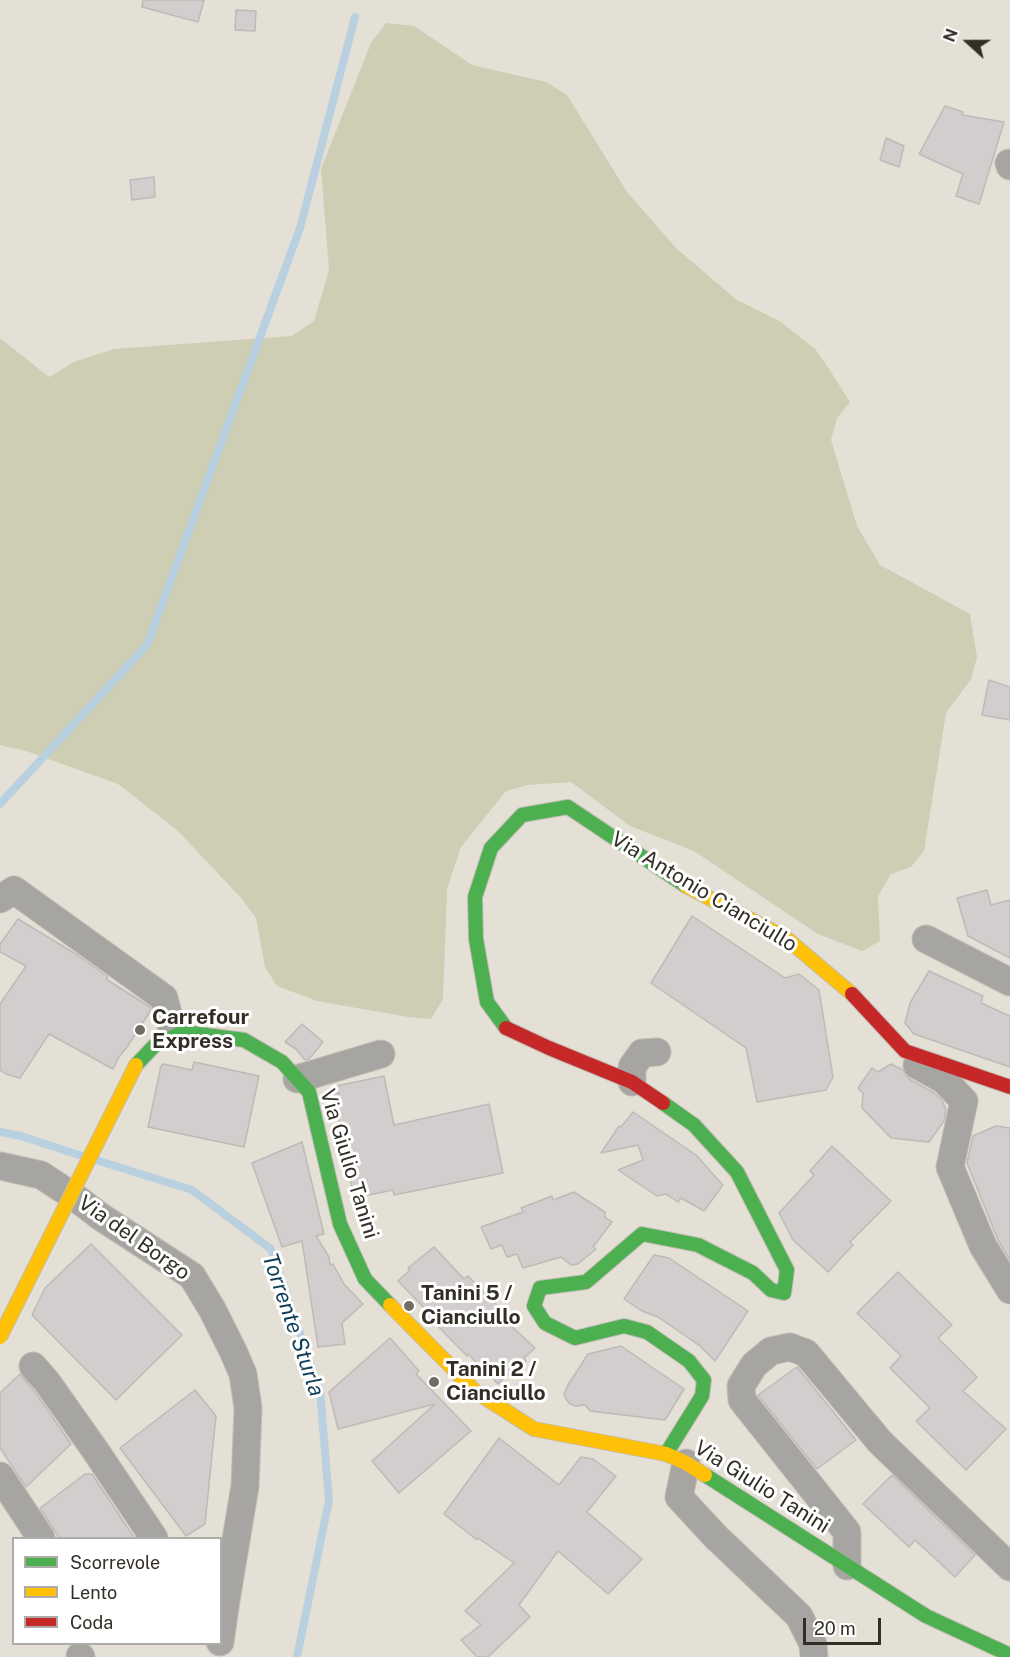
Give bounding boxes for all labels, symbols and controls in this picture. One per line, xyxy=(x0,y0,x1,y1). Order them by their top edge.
north arrow xyxy=(938,12,998,72)
text: N xyxy=(940,26,962,45)
street label: Via Antonio Cianciullo xyxy=(606,826,802,958)
place label: Carrefour Express xyxy=(152,1005,249,1055)
marker: Carrefour Express xyxy=(133,1023,147,1037)
street label: Via Giulio Tanini xyxy=(314,1086,384,1242)
street label: Via del Borgo xyxy=(73,1190,195,1286)
water label: Torrente Sturla xyxy=(256,1250,330,1400)
place label: Tanini 5 / Cianciullo xyxy=(421,1281,521,1331)
marker: Tanini 5 / Cianciullo xyxy=(402,1299,416,1313)
place label: Tanini 2 / Cianciullo xyxy=(446,1357,546,1407)
marker: Tanini 2 / Cianciullo xyxy=(427,1375,441,1389)
street label: Via Giulio Tanini xyxy=(690,1435,834,1539)
legend xyxy=(12,1537,222,1645)
text: Scorrevole xyxy=(70,1552,160,1573)
text: Lento xyxy=(70,1582,117,1603)
scale bar xyxy=(806,1606,884,1644)
text: Coda xyxy=(70,1612,113,1633)
text: 20 m xyxy=(814,1618,856,1639)

